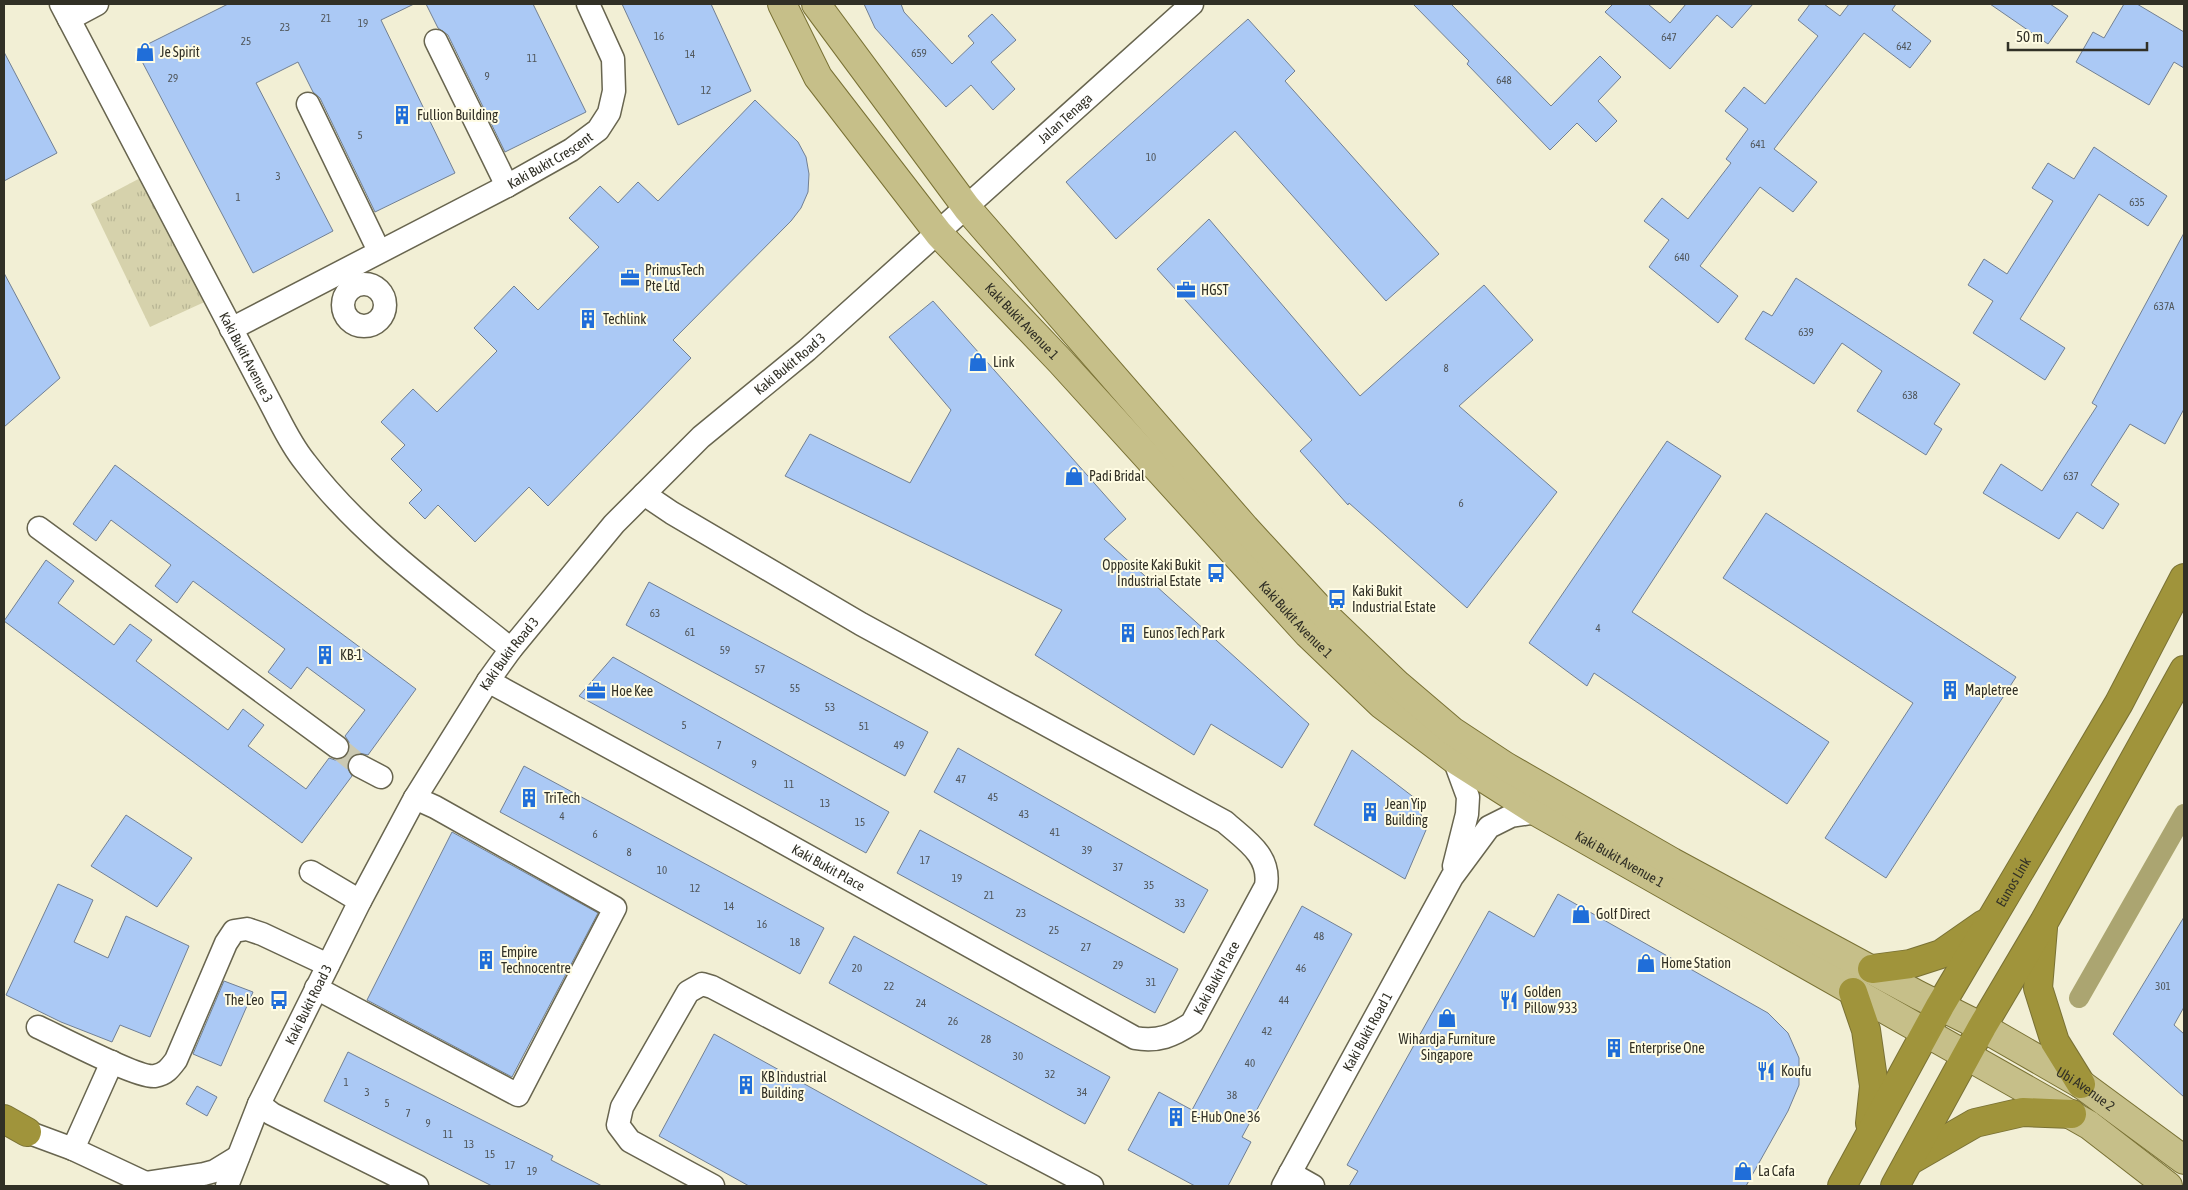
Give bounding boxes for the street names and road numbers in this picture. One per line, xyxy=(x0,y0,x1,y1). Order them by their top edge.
street label: Jalan Tenaga xyxy=(1035,90,1095,146)
street label: Kaki Bukit Crescent xyxy=(505,129,596,192)
street label: Kaki Bukit Avenue 1 xyxy=(982,280,1062,363)
street label: Kaki Bukit Avenue 3 xyxy=(216,309,277,405)
street label: Kaki Bukit Road 3 xyxy=(751,329,829,398)
street label: Kaki Bukit Avenue 1 xyxy=(1256,578,1336,661)
street label: Kaki Bukit Road 3 xyxy=(476,614,542,693)
street label: Kaki Bukit Avenue 1 xyxy=(1572,827,1667,890)
street label: Kaki Bukit Place xyxy=(789,841,868,894)
street label: Eunos Link xyxy=(1992,854,2034,910)
street label: Kaki Bukit Place xyxy=(1190,938,1243,1017)
street label: Kaki Bukit Road 3 xyxy=(282,962,335,1047)
street label: Kaki Bukit Road 1 xyxy=(1339,989,1395,1074)
street label: Ubi Avenue 2 xyxy=(2053,1063,2118,1114)

